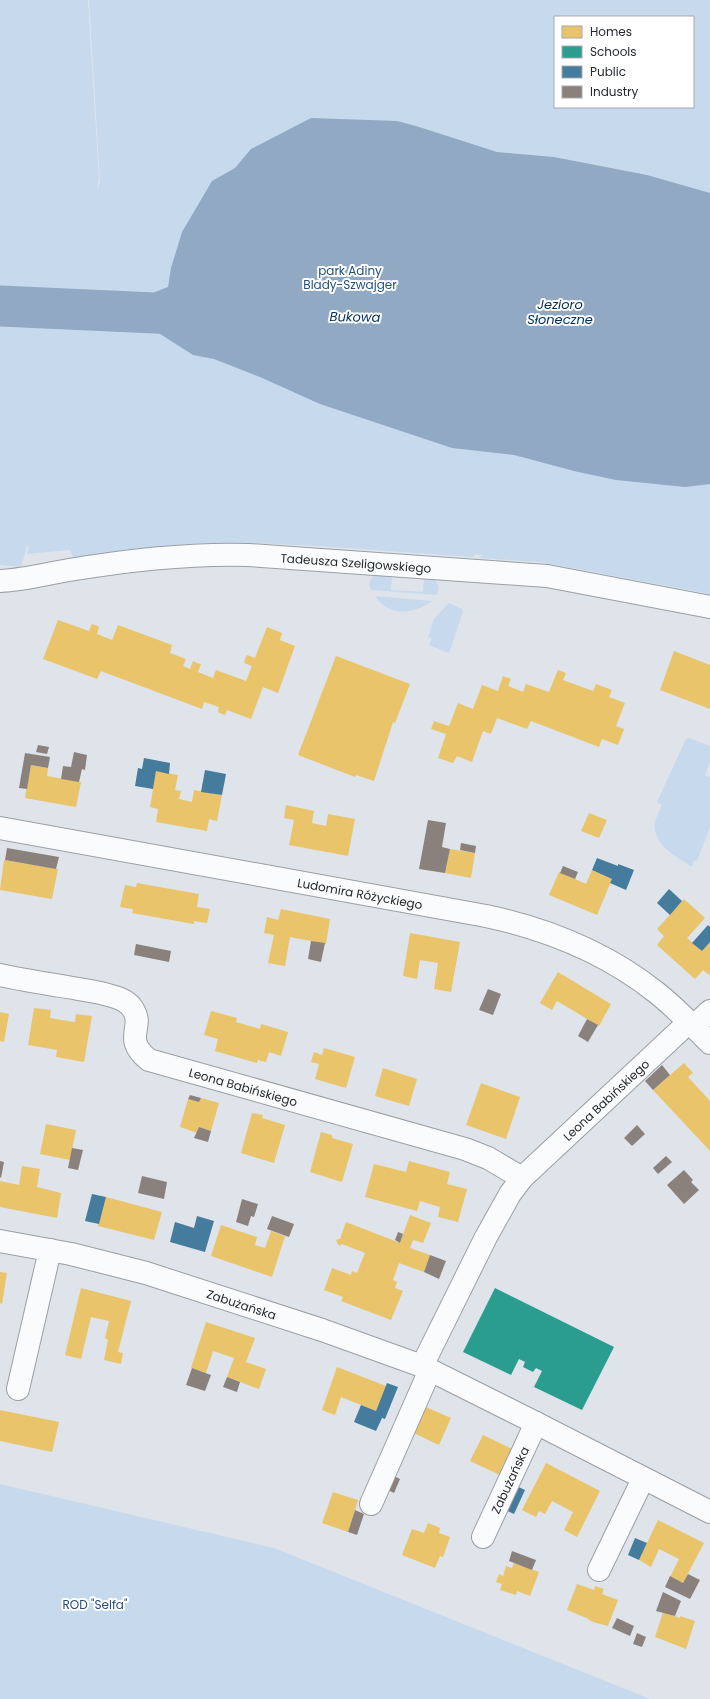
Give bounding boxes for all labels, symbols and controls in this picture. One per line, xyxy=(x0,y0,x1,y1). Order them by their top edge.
legend xyxy=(554,16,694,108)
text: Homes xyxy=(590,23,632,40)
text: Schools xyxy=(590,43,637,60)
text: Public xyxy=(590,63,626,80)
text: Industry xyxy=(590,83,639,100)
park label: park Adiny Blady-Szwajger xyxy=(303,262,397,293)
water label: Jezioro Słoneczne xyxy=(527,295,593,329)
water label: Bukowa xyxy=(329,307,381,327)
street label: Tadeusza Szeligowskiego xyxy=(280,549,432,576)
street label: Ludomira Różyckiego xyxy=(296,874,424,913)
street label: Leona Babińskiego xyxy=(559,1055,653,1144)
street label: Leona Babińskiego xyxy=(187,1063,300,1110)
street label: Zabużańska xyxy=(205,1285,279,1323)
street label: Zabużańska xyxy=(487,1444,533,1516)
park label: ROD "Selfa" xyxy=(63,1596,128,1613)

